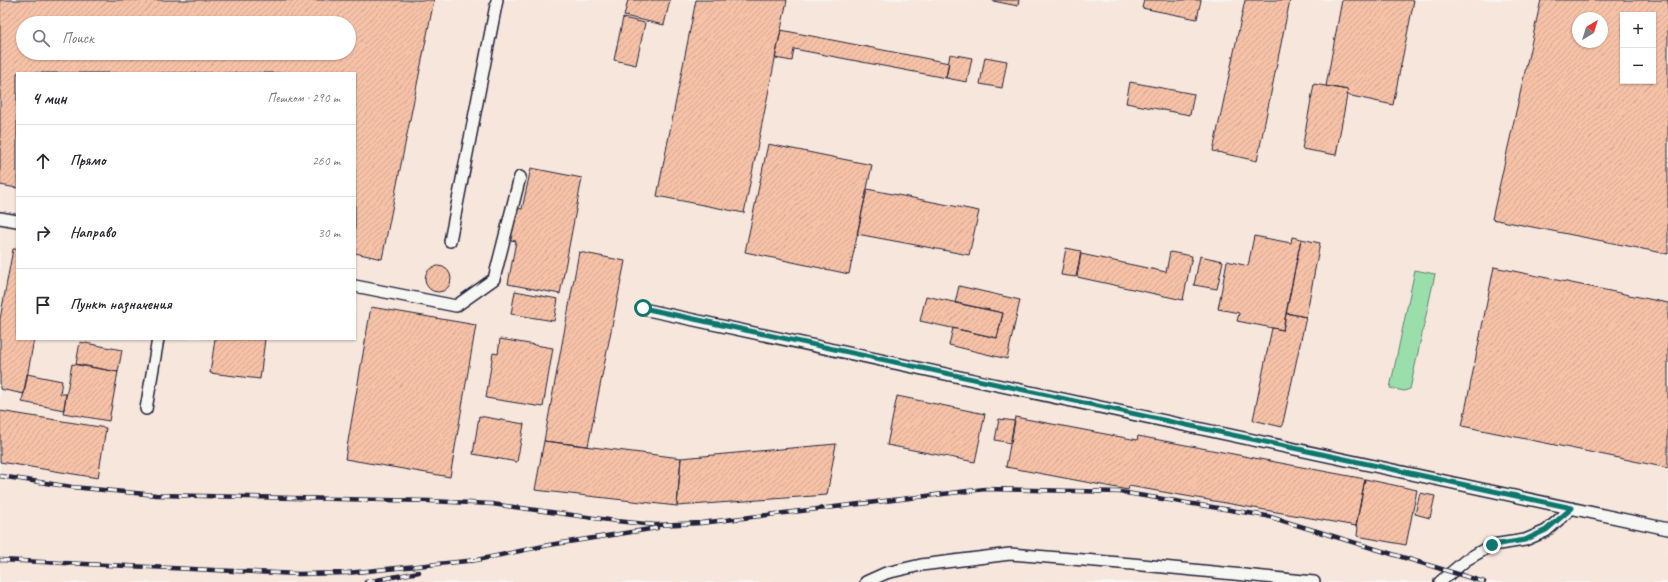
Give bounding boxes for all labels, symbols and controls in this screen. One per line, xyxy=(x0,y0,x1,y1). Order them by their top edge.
north arrow xyxy=(1572,12,1608,48)
map controls xyxy=(1620,12,1656,84)
button: + xyxy=(1620,12,1656,48)
search box xyxy=(16,16,356,60)
icon: search xyxy=(30,27,52,49)
text: Поиск xyxy=(62,29,94,48)
button: − xyxy=(1620,48,1656,84)
text: 4 мин xyxy=(32,88,67,109)
text: Пешком · 290 m xyxy=(267,90,340,106)
icon: ahead xyxy=(32,150,54,172)
text: Прямо xyxy=(70,151,106,170)
text: 260 m xyxy=(312,153,340,169)
icon: right xyxy=(32,222,54,244)
text: Направо xyxy=(70,223,116,242)
text: 30 m xyxy=(318,225,340,241)
icon: arrive xyxy=(32,294,54,316)
text: Пункт назначения xyxy=(70,295,172,314)
route start xyxy=(634,299,652,317)
route end xyxy=(1483,536,1501,554)

